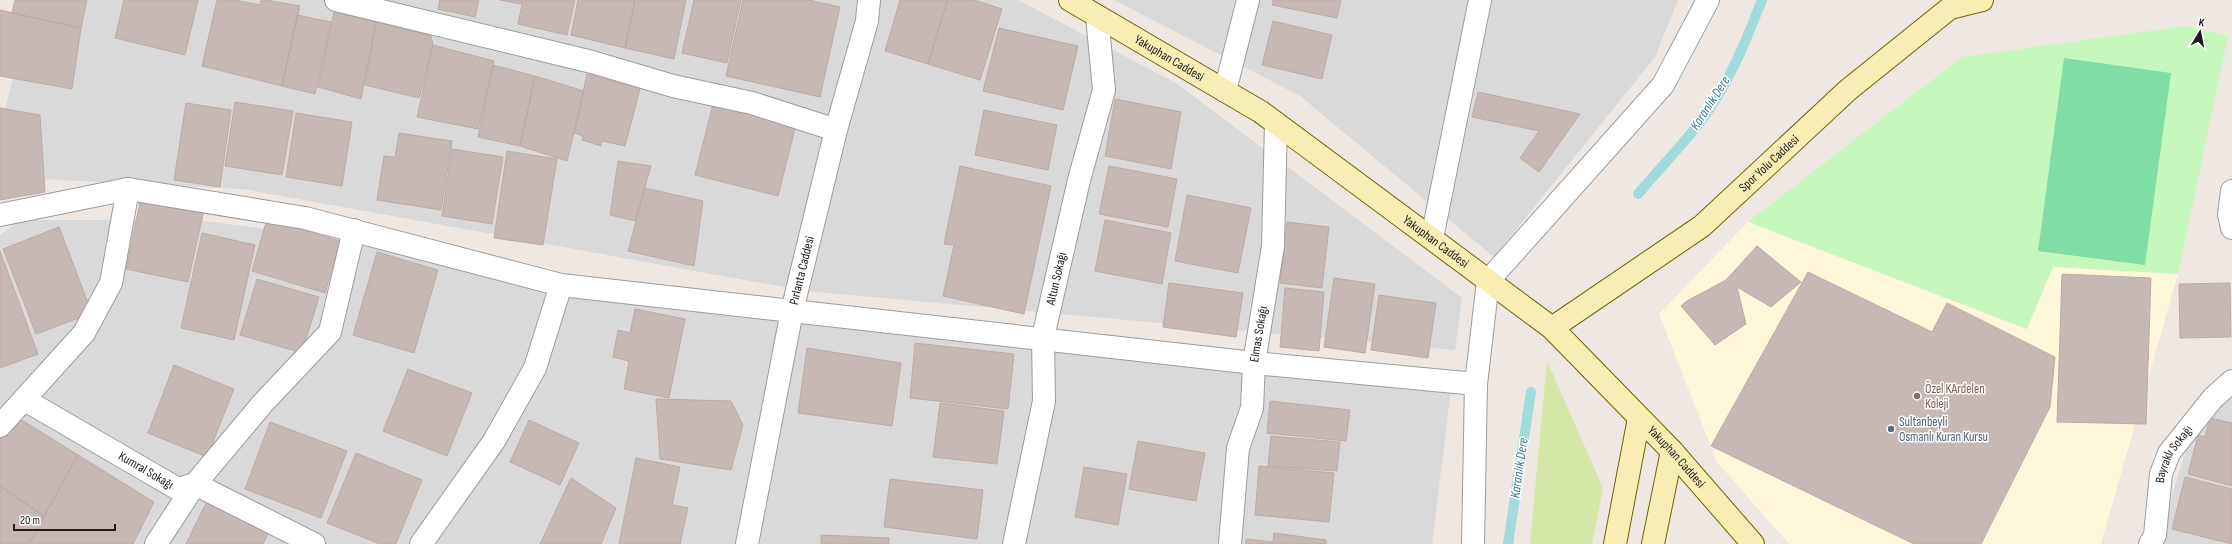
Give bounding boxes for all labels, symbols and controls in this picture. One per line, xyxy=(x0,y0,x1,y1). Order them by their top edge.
north arrow xyxy=(2180,12,2220,52)
text: K xyxy=(2198,16,2206,30)
street label: Yakuphan Caddesi xyxy=(1131,31,1207,85)
water label: Karanlık Dere xyxy=(1686,72,1734,133)
street label: Spor Yolu Caddesi xyxy=(1736,132,1802,196)
street label: Yakuphan Caddesi xyxy=(1400,212,1472,271)
street label: Pırlanta Caddesi xyxy=(786,235,818,306)
street label: Altun Sokağı xyxy=(1042,251,1070,308)
street label: Elmas Sokağı xyxy=(1246,305,1271,363)
place label: Özel KArdelen Koleji xyxy=(1925,380,1985,412)
marker: Özel KArdelen Koleji xyxy=(1912,391,1922,401)
place label: Sultanbeyli Osmanlı Kuran Kursu xyxy=(1899,414,1988,445)
street label: Bayraklı Sokağı xyxy=(2152,422,2196,484)
street label: Yakuphan Caddesi xyxy=(1644,423,1709,491)
marker: Sultanbeyli Osmanlı Kuran Kursu xyxy=(1886,424,1896,434)
water label: Karanlık Dere xyxy=(1506,436,1532,499)
street label: Kumral Sokağı xyxy=(116,448,176,493)
scale bar xyxy=(14,506,115,532)
text: 20 m xyxy=(20,513,40,528)

